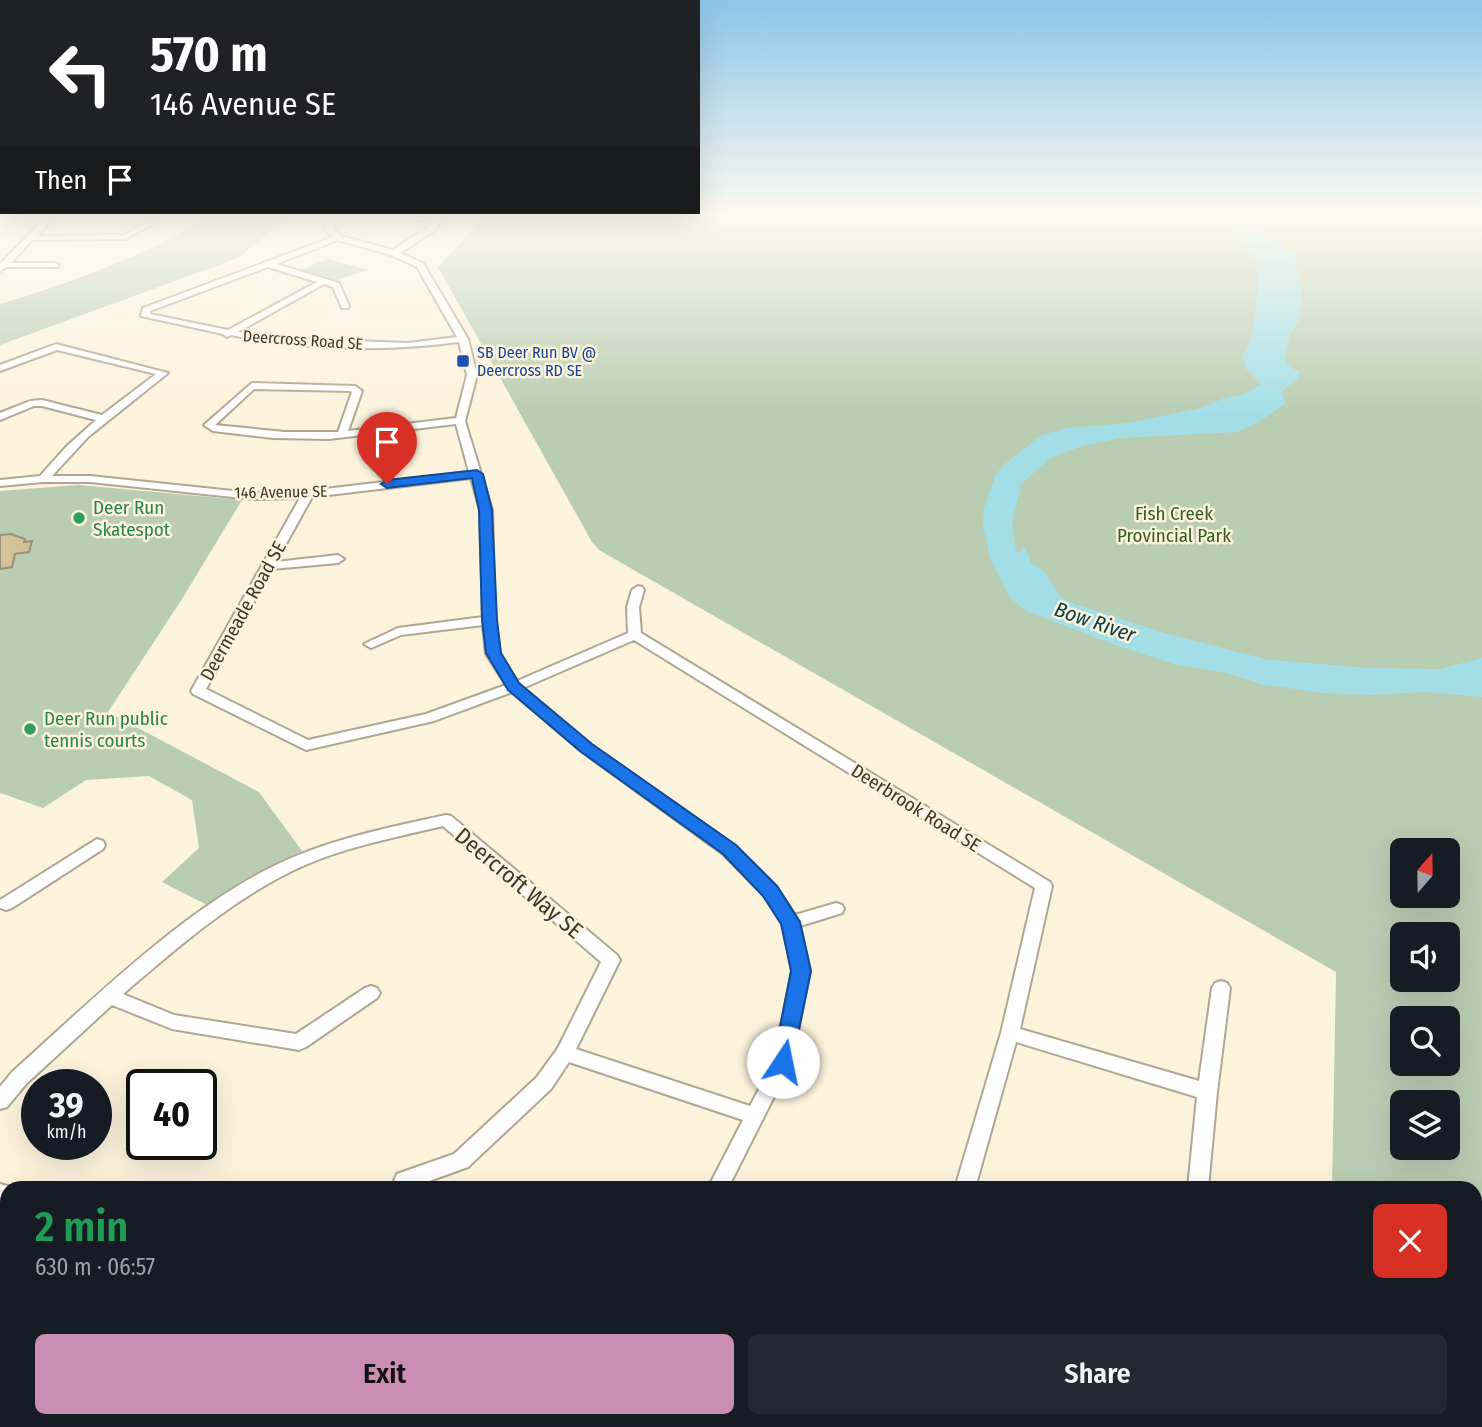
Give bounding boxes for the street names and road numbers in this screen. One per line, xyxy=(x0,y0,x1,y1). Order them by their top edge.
street label: Deercross Road SE xyxy=(242,326,364,354)
street label: 146 Avenue SE xyxy=(234,482,328,502)
street label: Deermeade Road SE xyxy=(195,537,291,685)
street label: Deerbrook Road SE xyxy=(847,759,985,857)
street label: Deercroft Way SE xyxy=(449,821,589,945)

